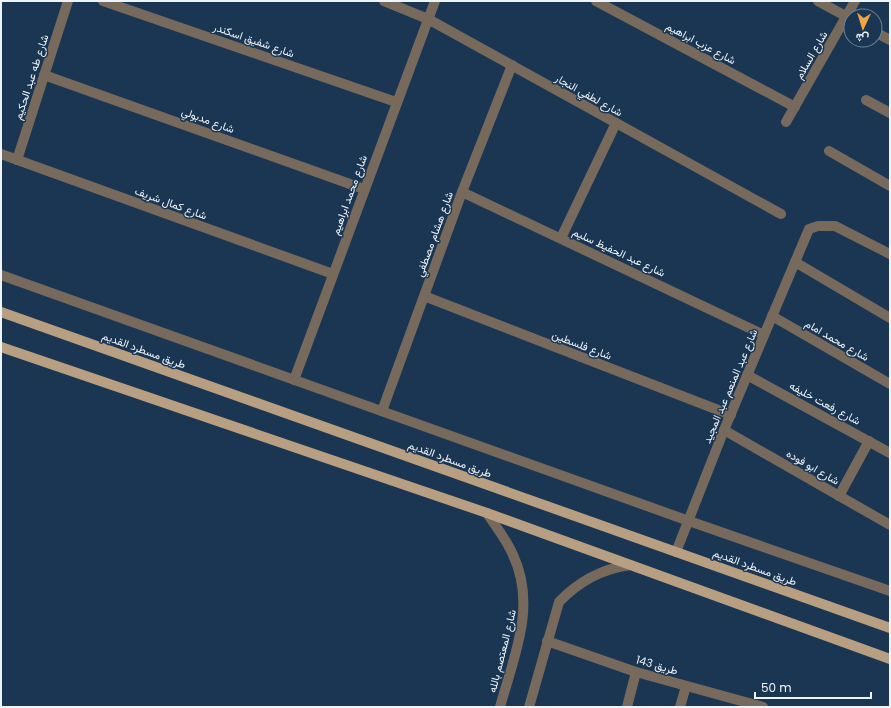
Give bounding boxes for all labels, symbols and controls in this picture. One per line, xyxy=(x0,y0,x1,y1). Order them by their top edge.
north arrow xyxy=(843,8,883,48)
street label: شارع شفيق اسكندر xyxy=(210,18,297,61)
street label: شارع عزب ابراهيم xyxy=(663,18,739,68)
street label: شارع السلام xyxy=(791,28,831,82)
text: ش xyxy=(855,30,869,46)
street label: شارع طه عبد الحكيم xyxy=(10,32,52,122)
street label: شارع لطفي النجار xyxy=(551,69,626,122)
street label: شارع مدبولي xyxy=(179,103,237,139)
street label: شارع محمد ابراهيم xyxy=(327,153,371,237)
street label: شارع كمال شريف xyxy=(133,183,210,224)
street label: شارع هشام مصطفي xyxy=(411,189,459,280)
street label: شارع عبد الحفيظ سليم xyxy=(570,223,668,281)
street label: شارع محمد امام xyxy=(802,315,872,365)
street label: شارع فلسطين xyxy=(550,326,614,364)
street label: شارع عبد المنعم عبد المجيد xyxy=(699,326,762,446)
street label: طريق مسطرد القديم xyxy=(100,327,188,373)
street label: شارع رفعت خليفه xyxy=(787,377,864,429)
street label: طريق مسطرد القديم xyxy=(406,436,494,482)
street label: شارع ابو فوده xyxy=(783,445,843,489)
street label: طريق مسطرد القديم xyxy=(711,544,799,590)
street label: شارع المعتصم بالله xyxy=(484,607,520,694)
street label: طريق 143 xyxy=(634,651,680,679)
scale bar xyxy=(755,674,871,700)
text: 50 m xyxy=(761,679,792,696)

